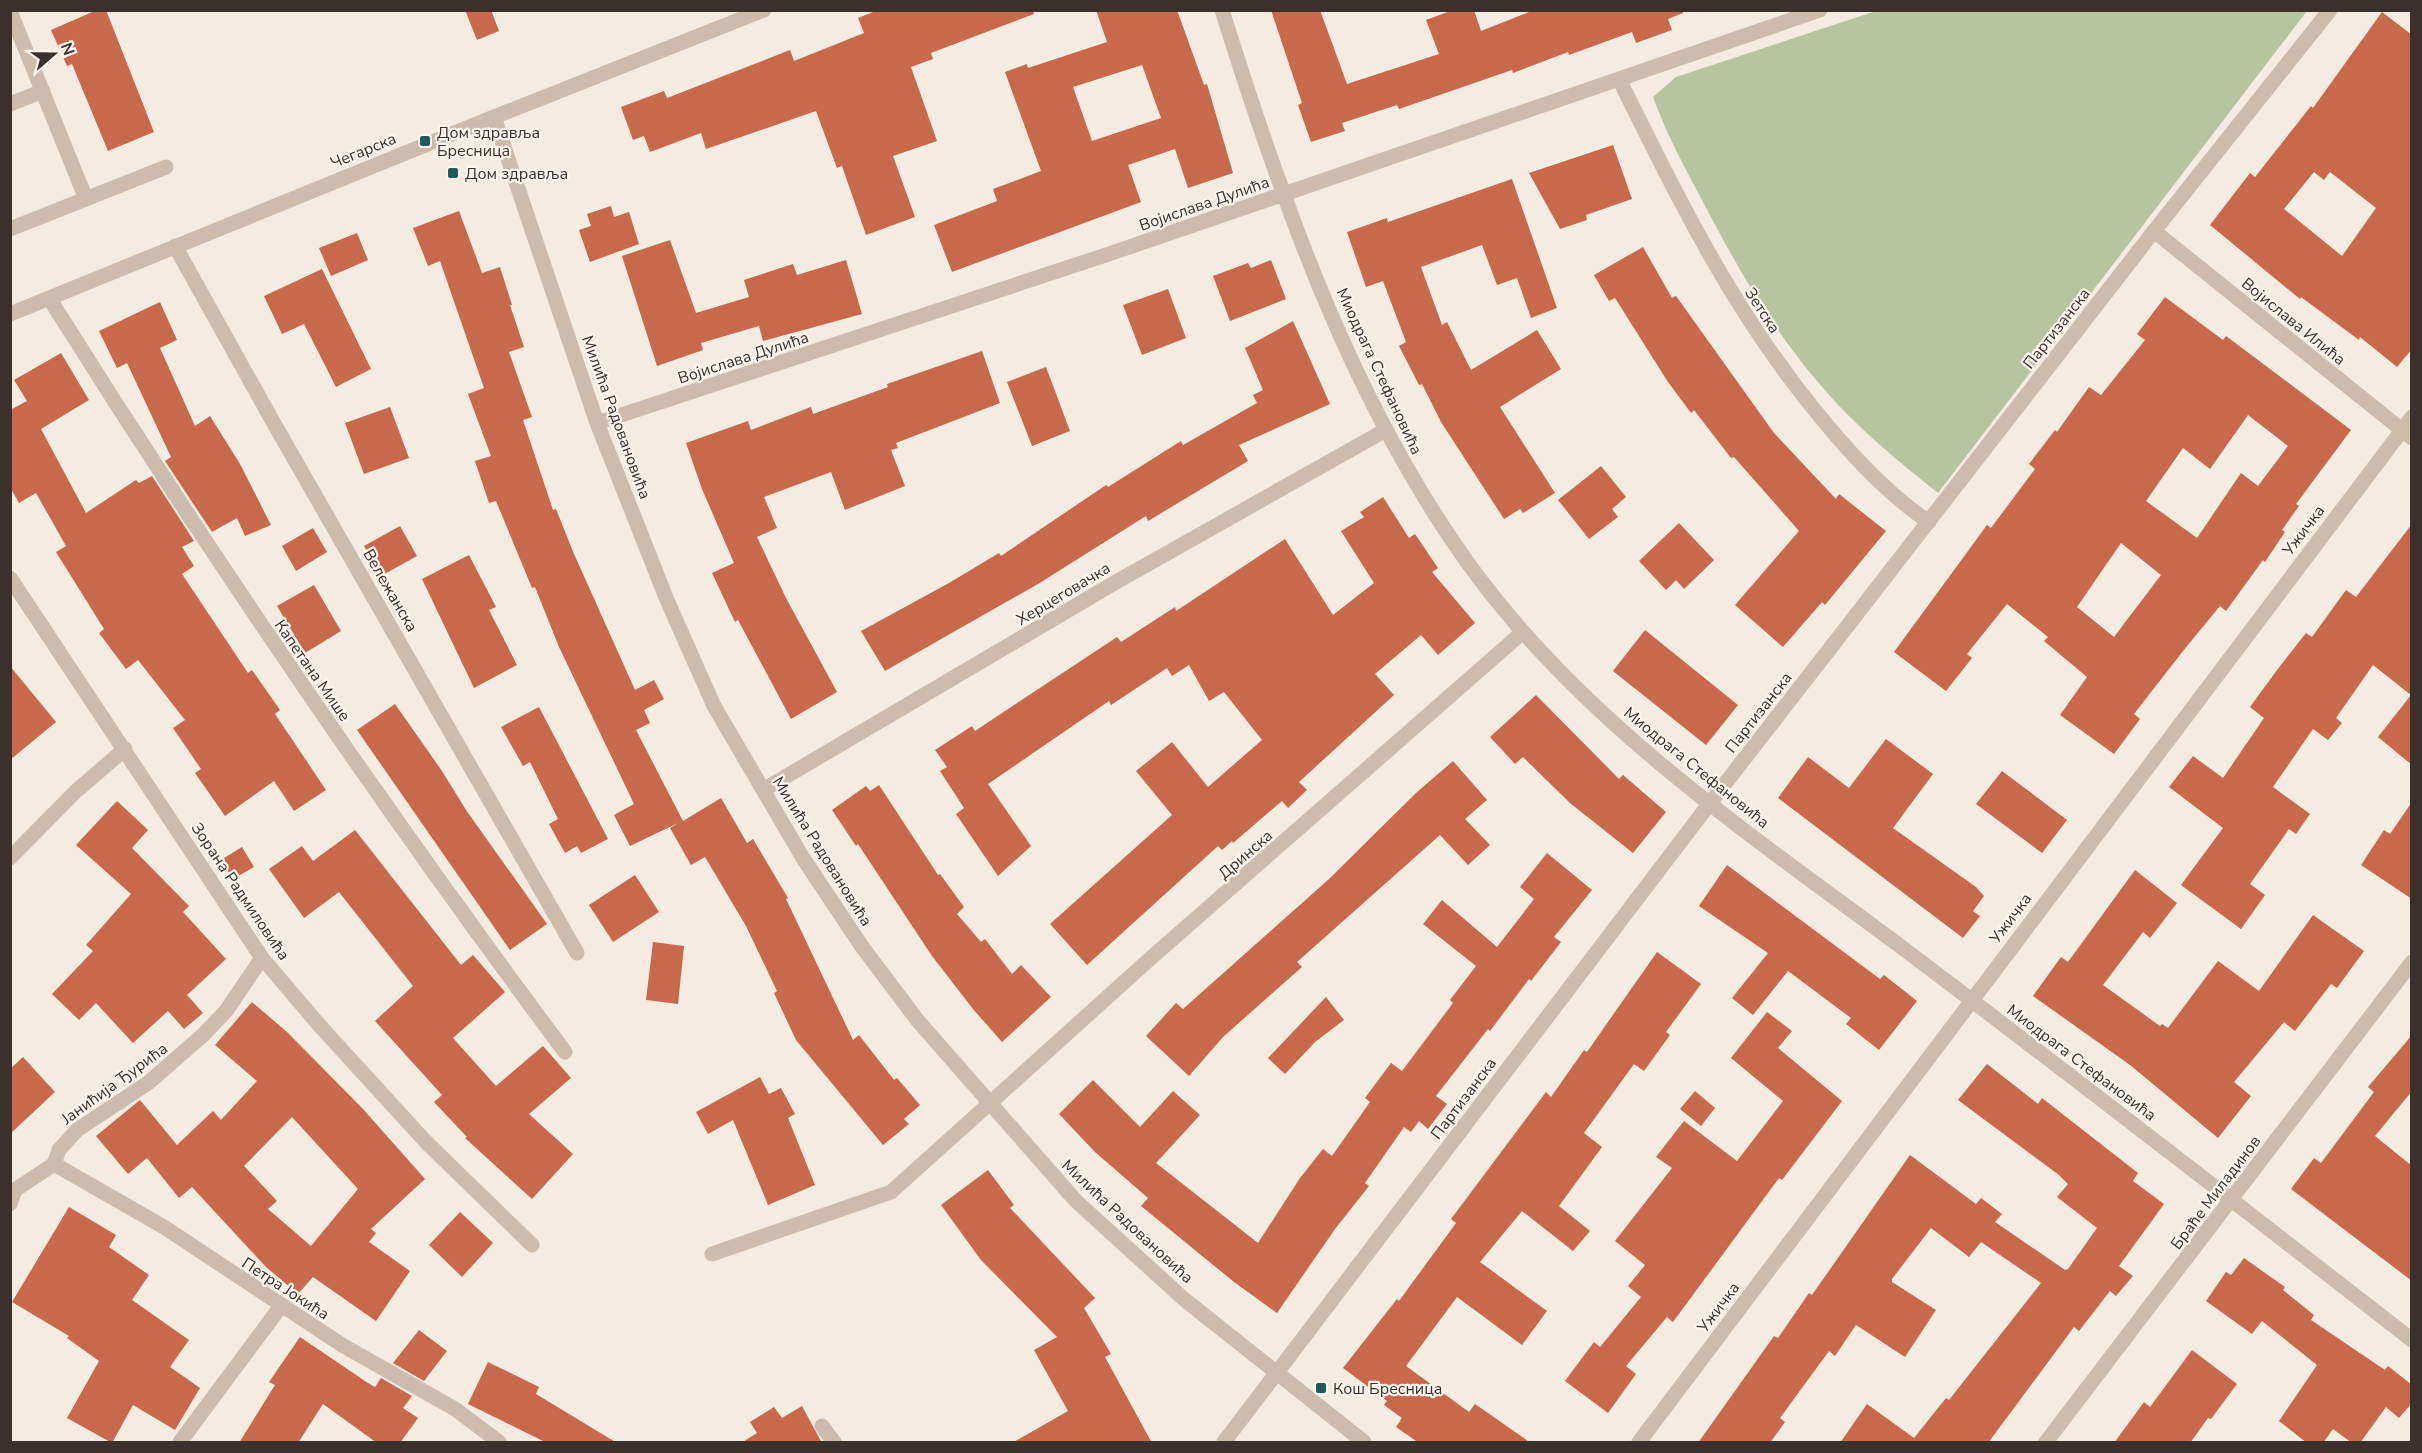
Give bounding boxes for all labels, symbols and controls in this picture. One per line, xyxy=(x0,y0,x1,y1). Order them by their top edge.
north arrow xyxy=(24,24,84,84)
text: N xyxy=(55,40,80,59)
place label: Дом здравља Бресница xyxy=(437,122,540,162)
street label: Чегарска xyxy=(327,128,400,174)
marker: Дом здравља Бресница xyxy=(418,134,432,148)
place label: Дом здравља xyxy=(465,163,568,185)
marker: Дом здравља xyxy=(446,166,460,180)
street label: Војислава Дулића xyxy=(1136,171,1272,237)
street label: Војислава Илића xyxy=(2237,273,2350,371)
street label: Зетска xyxy=(1739,283,1785,338)
street label: Миодрага Стефановића xyxy=(1331,284,1427,458)
street label: Партизанска xyxy=(2018,284,2095,374)
street label: Војислава Дулића xyxy=(675,326,812,389)
street label: Милића Радовановића xyxy=(576,333,656,502)
street label: Ужичка xyxy=(2277,501,2330,561)
street label: Вележанска xyxy=(357,545,423,636)
street label: Херцеговачка xyxy=(1012,557,1115,631)
street label: Капетана Мише xyxy=(269,615,355,726)
street label: Партизанска xyxy=(1720,668,1797,758)
street label: Миодрага Стефановића xyxy=(1619,702,1774,833)
street label: Милића Радовановића xyxy=(767,773,877,930)
street label: Зорана Радмиловића xyxy=(186,818,294,965)
street label: Дринска xyxy=(1214,825,1278,884)
street label: Ужичка xyxy=(1984,889,2037,949)
street label: Миодрага Стефановића xyxy=(2002,999,2161,1126)
street label: Јанићија Ђурића xyxy=(56,1038,172,1130)
street label: Партизанска xyxy=(1426,1053,1502,1144)
street label: Браће Миладинов xyxy=(2166,1131,2266,1254)
street label: Милића Радовановића xyxy=(1057,1155,1198,1289)
street label: Петра Јокића xyxy=(238,1252,333,1325)
street label: Ужичка xyxy=(1692,1278,1745,1338)
place label: Кош Бресница xyxy=(1333,1378,1442,1400)
marker: Кош Бресница xyxy=(1314,1381,1328,1395)

